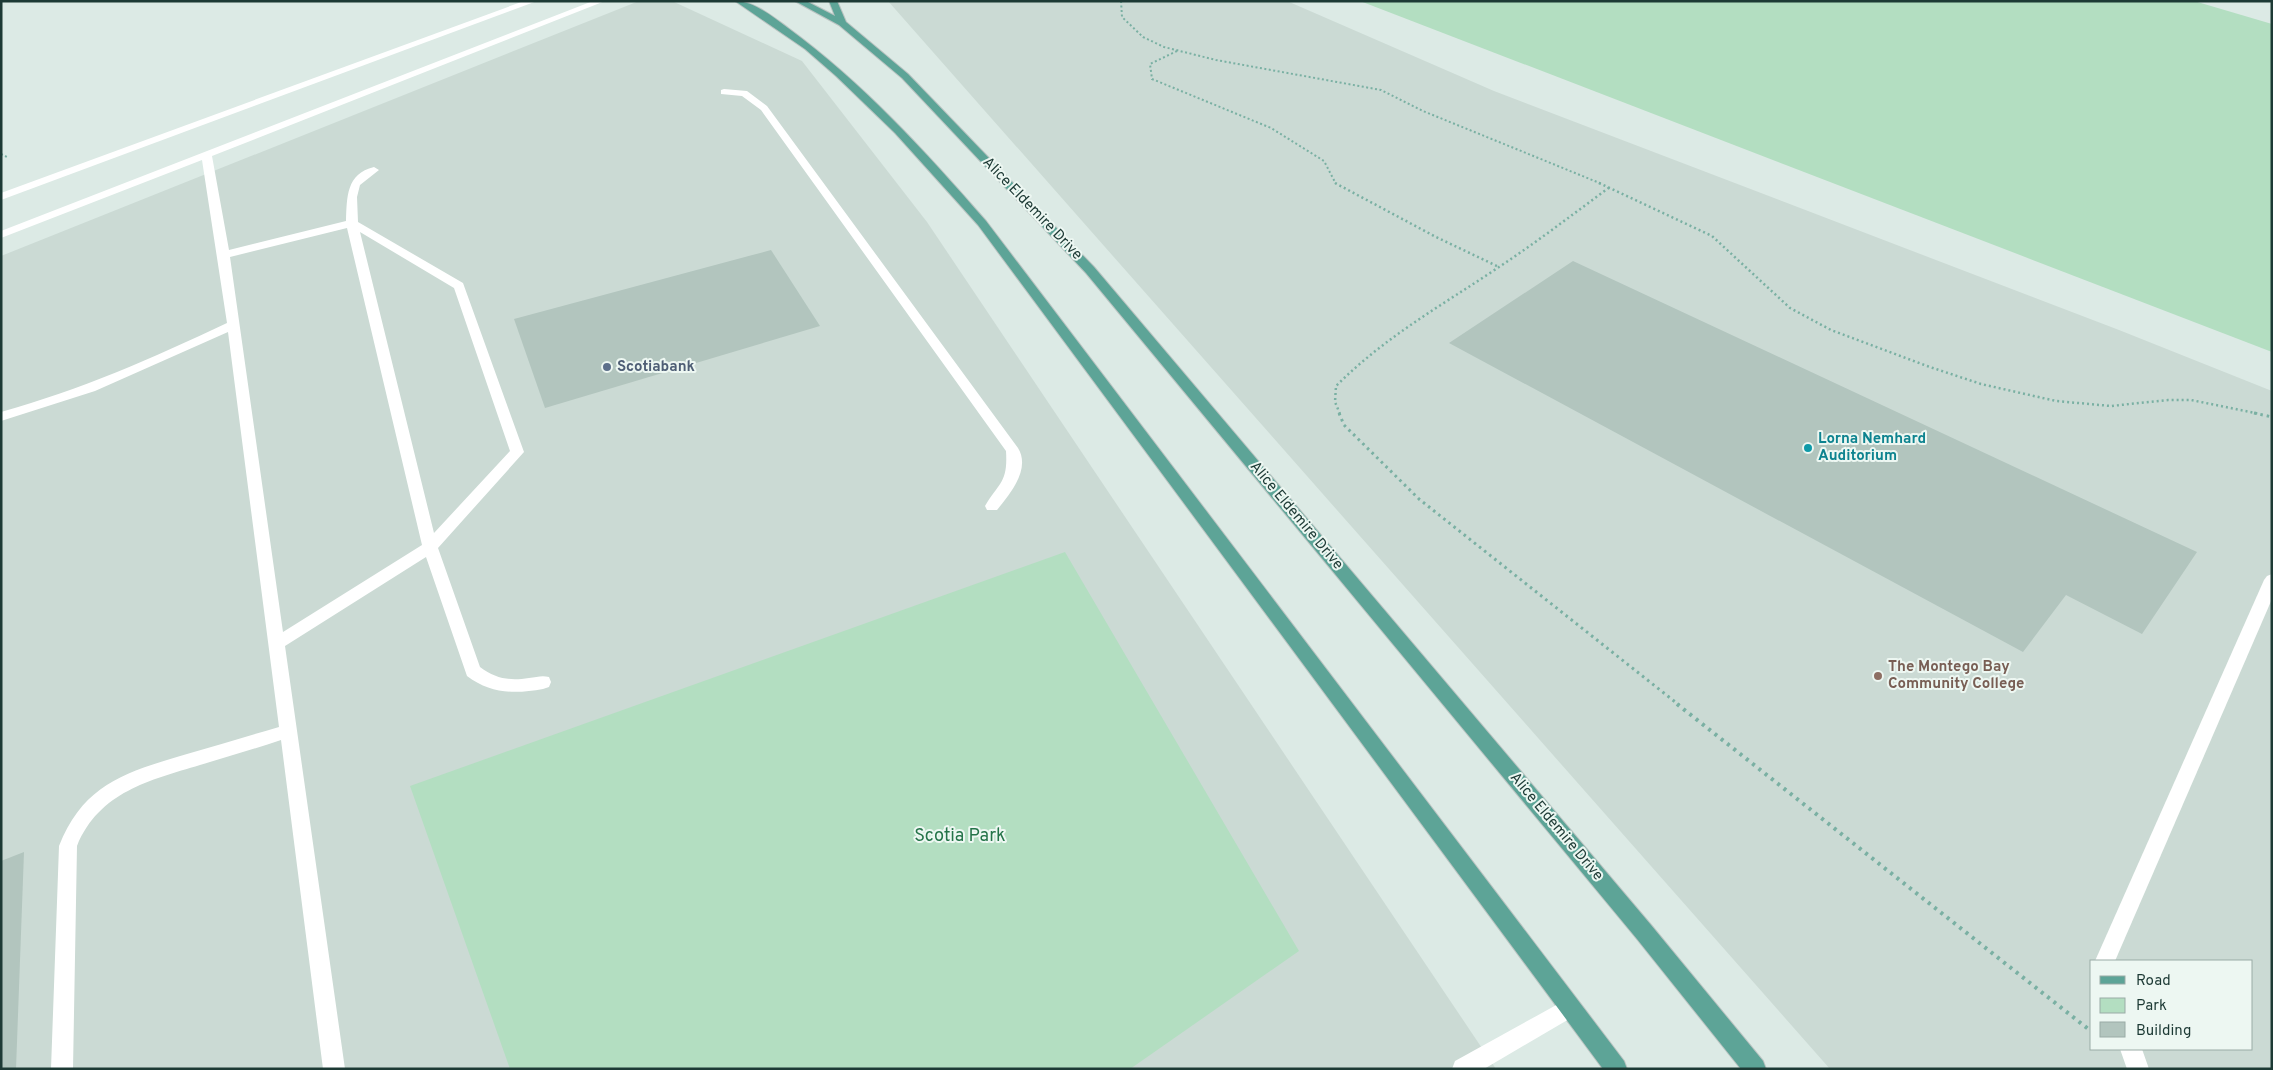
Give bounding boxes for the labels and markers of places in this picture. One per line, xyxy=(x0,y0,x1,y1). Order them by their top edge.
place label: Scotiabank xyxy=(617,358,695,377)
marker: Scotiabank xyxy=(601,361,613,373)
place label: Lorna Nemhard Auditorium xyxy=(1818,430,1926,466)
marker: Lorna Nemhard Auditorium xyxy=(1802,442,1814,454)
place label: The Montego Bay Community College xyxy=(1888,658,2024,694)
marker: The Montego Bay Community College xyxy=(1872,670,1884,682)

